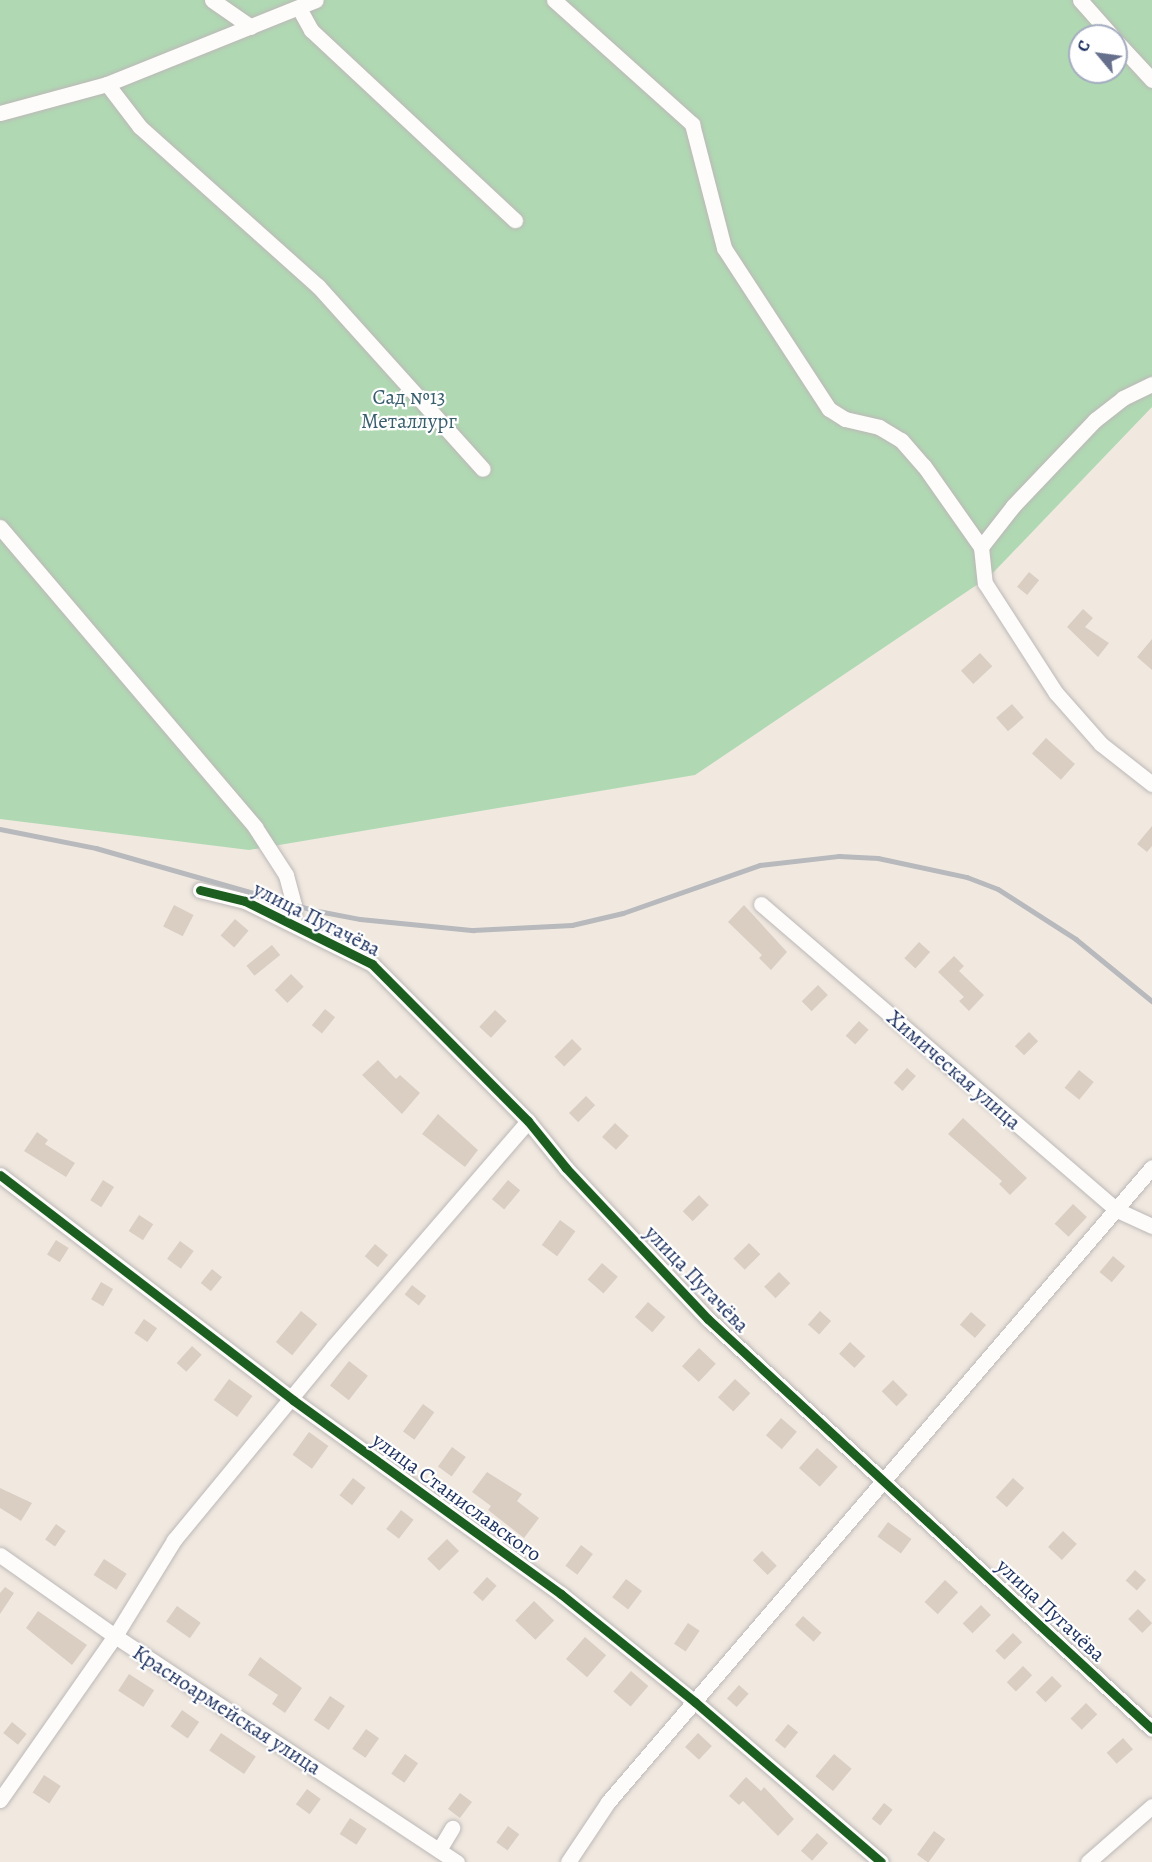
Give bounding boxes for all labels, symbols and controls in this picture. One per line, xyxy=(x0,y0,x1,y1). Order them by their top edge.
north arrow xyxy=(1068,24,1128,84)
text: С xyxy=(1072,37,1096,56)
park label: Сад №13 Металлург xyxy=(361,384,457,434)
street label: улица Пугачёва xyxy=(249,876,385,962)
street label: Химическая улица xyxy=(882,1005,1026,1135)
street label: улица Пугачёва xyxy=(640,1220,754,1338)
street label: улица Станиславского xyxy=(367,1427,547,1567)
street label: улица Пугачёва xyxy=(991,1553,1111,1667)
street label: Красноармейская улица xyxy=(128,1640,326,1780)

